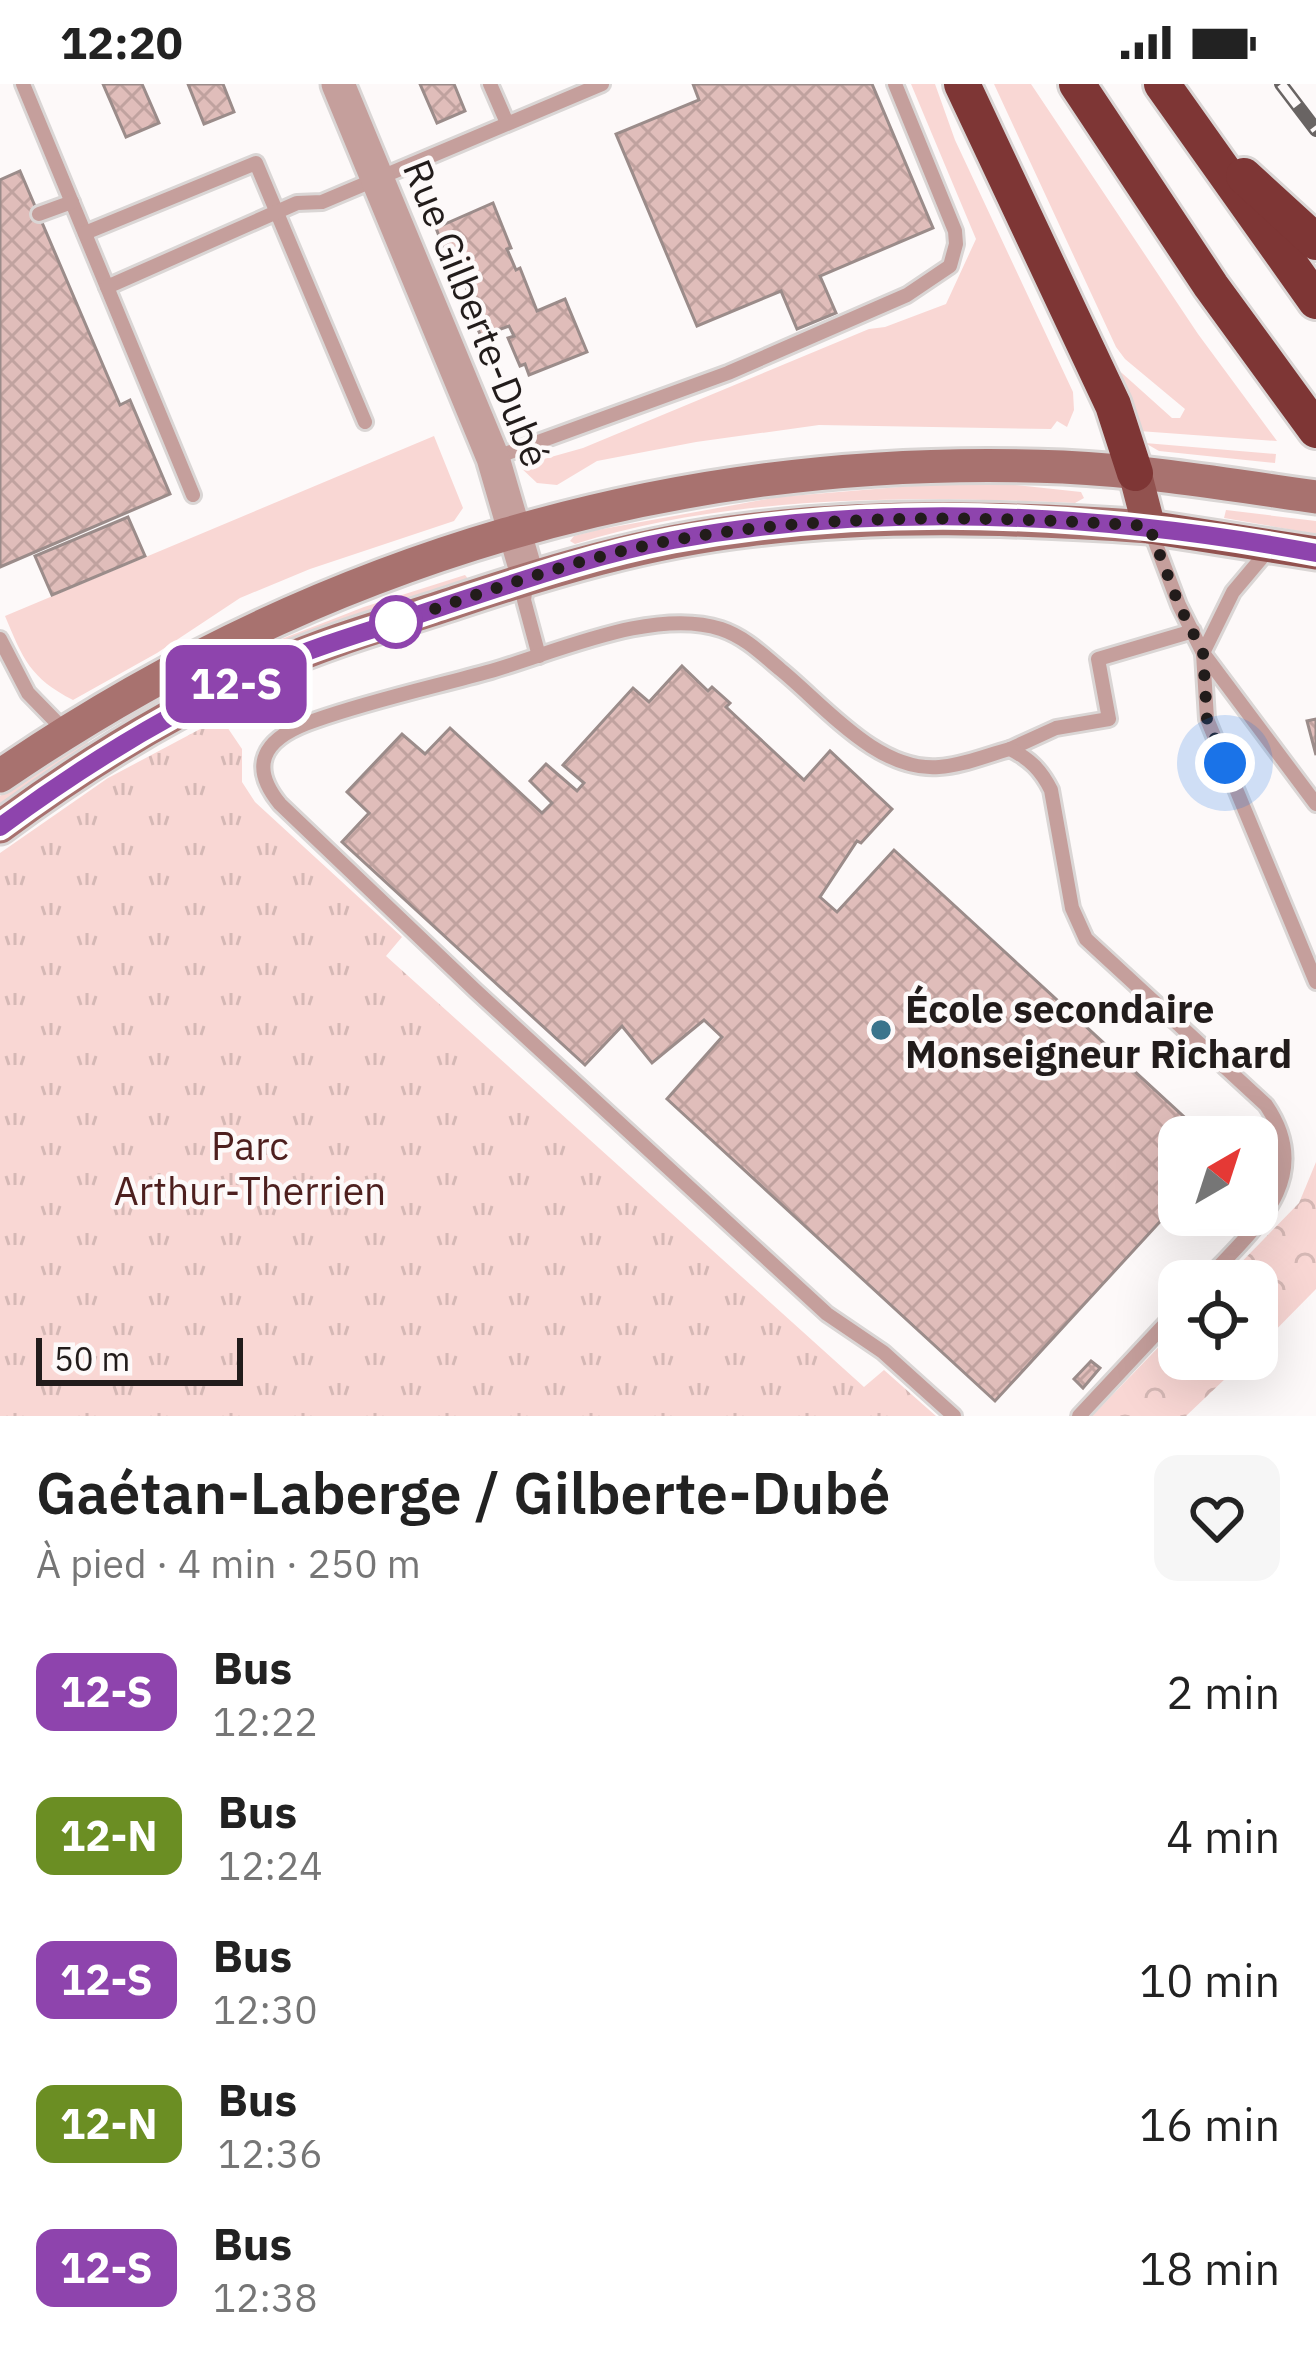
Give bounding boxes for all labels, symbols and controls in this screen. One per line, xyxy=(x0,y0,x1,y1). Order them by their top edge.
text: 12:20 xyxy=(60,13,183,71)
street label: Rue Gilberte-Dubé xyxy=(392,152,562,474)
unlabelled marker xyxy=(371,597,421,647)
line badge: 12-S xyxy=(152,645,320,723)
text: 12-S xyxy=(190,656,282,711)
your location xyxy=(1195,733,1255,793)
place label: École secondaire Monseigneur Richard xyxy=(905,983,1292,1079)
marker: École secondaire Monseigneur Richard xyxy=(868,1017,894,1043)
north arrow xyxy=(1158,1116,1278,1236)
map controls xyxy=(1158,1116,1278,1380)
park label: Parc Arthur-Therrien xyxy=(114,1120,386,1216)
button: locate xyxy=(1158,1260,1278,1380)
scale bar xyxy=(36,1332,243,1385)
text: 50 m xyxy=(54,1337,130,1380)
button: heart xyxy=(1154,1455,1280,1581)
text: Gaétan-Laberge / Gilberte-Dubé xyxy=(36,1456,890,1530)
text: À pied · 4 min · 250 m xyxy=(36,1538,421,1589)
text: Bus xyxy=(213,1638,292,1696)
text: 2 min xyxy=(1166,1663,1280,1721)
text: 12-S xyxy=(60,1664,153,1719)
text: 12:22 xyxy=(213,1696,318,1747)
text: Bus xyxy=(218,1782,297,1840)
text: 4 min xyxy=(1166,1807,1280,1865)
text: 12-N xyxy=(60,1808,158,1863)
text: 12:24 xyxy=(218,1840,323,1891)
text: Bus xyxy=(213,1926,292,1984)
text: 10 min xyxy=(1139,1951,1280,2009)
text: 12-S xyxy=(60,1952,153,2007)
text: 12:30 xyxy=(213,1984,318,2035)
text: Bus xyxy=(218,2070,297,2128)
text: 16 min xyxy=(1139,2095,1280,2153)
text: 12-N xyxy=(60,2096,158,2151)
text: 12:36 xyxy=(218,2128,323,2179)
text: Bus xyxy=(213,2214,292,2272)
text: 18 min xyxy=(1139,2239,1280,2297)
text: 12-S xyxy=(60,2240,153,2295)
text: 12:38 xyxy=(213,2272,318,2323)

